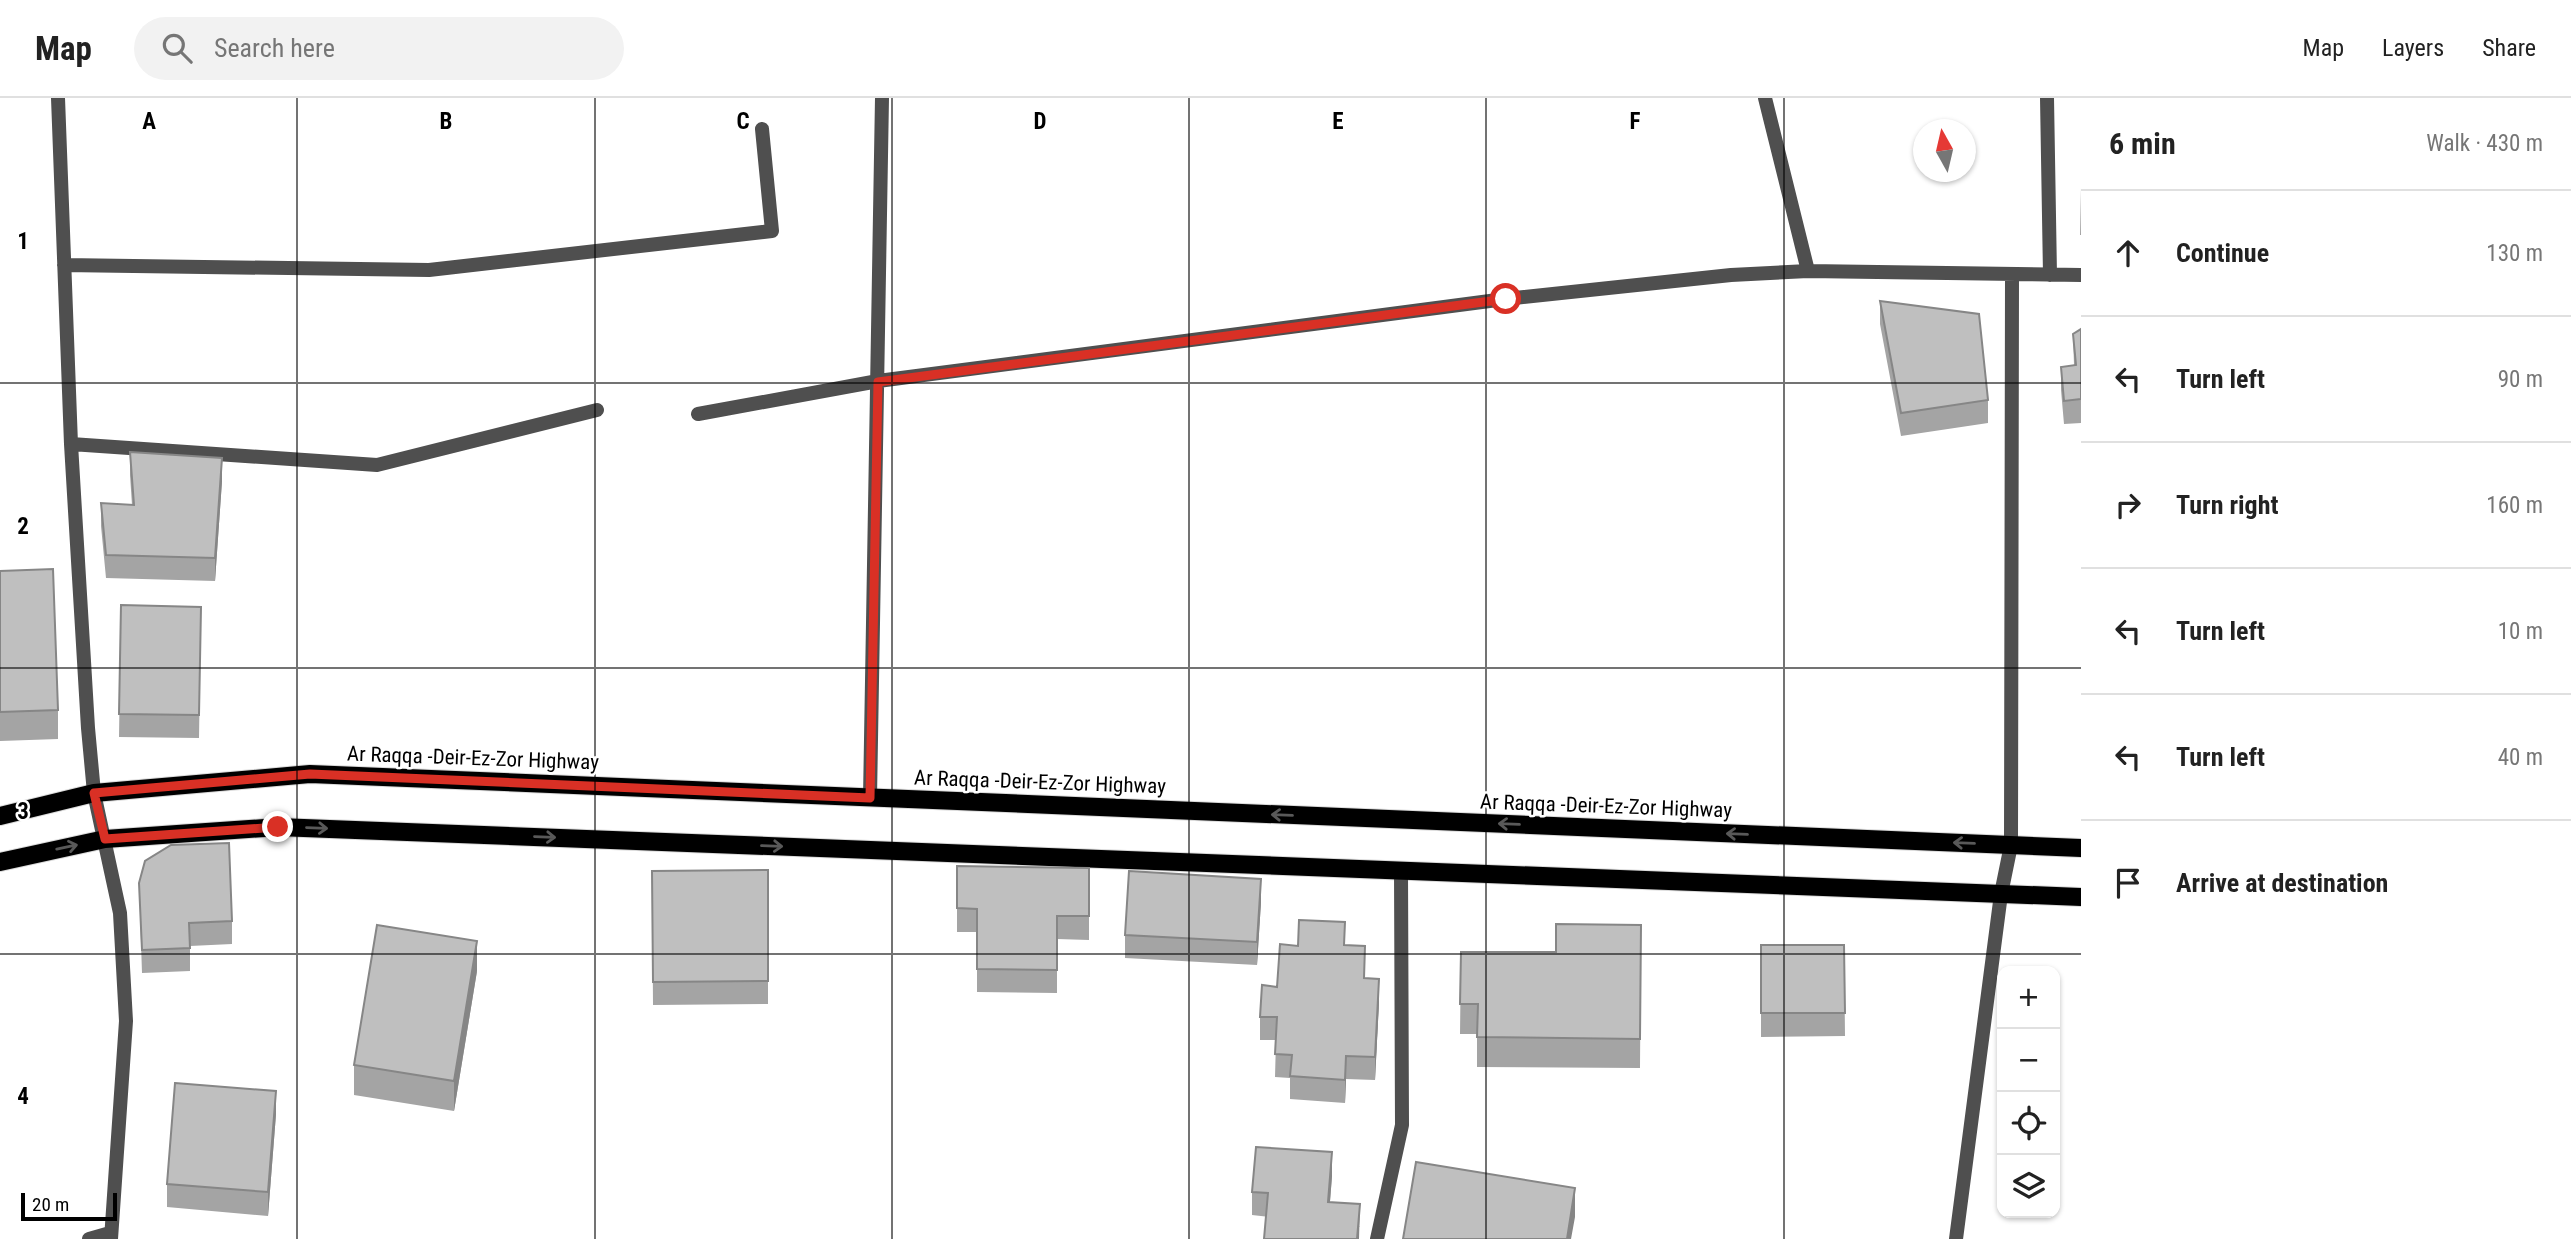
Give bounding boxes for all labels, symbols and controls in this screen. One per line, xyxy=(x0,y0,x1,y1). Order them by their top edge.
search box xyxy=(134,17,624,80)
text: Map xyxy=(35,29,92,68)
icon: search xyxy=(158,29,196,67)
text: Search here xyxy=(214,33,335,63)
text: Map xyxy=(2303,34,2344,62)
text: Layers xyxy=(2382,34,2444,62)
text: Share xyxy=(2482,34,2536,62)
text: A xyxy=(142,108,156,135)
text: B xyxy=(440,108,452,135)
text: C xyxy=(736,108,750,135)
text: D xyxy=(1034,108,1047,135)
text: E xyxy=(1332,108,1344,135)
text: F xyxy=(1630,108,1641,135)
north arrow xyxy=(1913,119,1976,182)
text: 6 min xyxy=(2109,126,2176,161)
text: Walk · 430 m xyxy=(2426,130,2543,157)
text: 1 xyxy=(17,228,29,255)
icon: ahead xyxy=(2109,234,2147,272)
text: Continue xyxy=(2176,238,2269,268)
text: 130 m xyxy=(2486,240,2543,267)
route start xyxy=(1490,283,1521,314)
icon: left xyxy=(2109,360,2147,398)
text: Turn left xyxy=(2176,364,2265,394)
text: 90 m xyxy=(2498,366,2543,393)
icon: right xyxy=(2109,486,2147,524)
text: Turn right xyxy=(2176,490,2278,520)
text: 160 m xyxy=(2486,492,2543,519)
text: 2 xyxy=(17,513,29,540)
icon: left xyxy=(2109,612,2147,650)
text: Turn left xyxy=(2176,616,2265,646)
text: 10 m xyxy=(2498,618,2543,645)
icon: left xyxy=(2109,738,2147,776)
street label: Ar Raqqa -Deir-Ez-Zor Highway xyxy=(347,742,600,774)
text: Turn left xyxy=(2176,742,2265,772)
text: 40 m xyxy=(2498,744,2543,771)
street label: Ar Raqqa -Deir-Ez-Zor Highway xyxy=(914,766,1167,798)
street label: Ar Raqqa -Deir-Ez-Zor Highway xyxy=(1480,790,1733,822)
text: 3 xyxy=(17,798,29,825)
one-way arrow xyxy=(1271,808,1294,821)
route end xyxy=(262,811,293,842)
one-way arrow xyxy=(1498,818,1521,831)
one-way arrow xyxy=(306,822,329,835)
one-way arrow xyxy=(1725,827,1748,840)
one-way arrow xyxy=(533,830,556,844)
one-way arrow xyxy=(1953,837,1976,850)
one-way arrow xyxy=(760,839,783,852)
one-way arrow xyxy=(55,840,78,854)
icon: arrive xyxy=(2109,864,2147,902)
text: Arrive at destination xyxy=(2176,868,2388,898)
map controls xyxy=(1997,966,2060,1218)
button: + xyxy=(1997,966,2060,1029)
button: − xyxy=(1997,1029,2060,1092)
text: 4 xyxy=(17,1083,29,1110)
button: locate xyxy=(1997,1092,2060,1155)
button: layers xyxy=(1997,1155,2060,1218)
scale bar xyxy=(21,1190,117,1222)
text: 20 m xyxy=(32,1193,69,1216)

